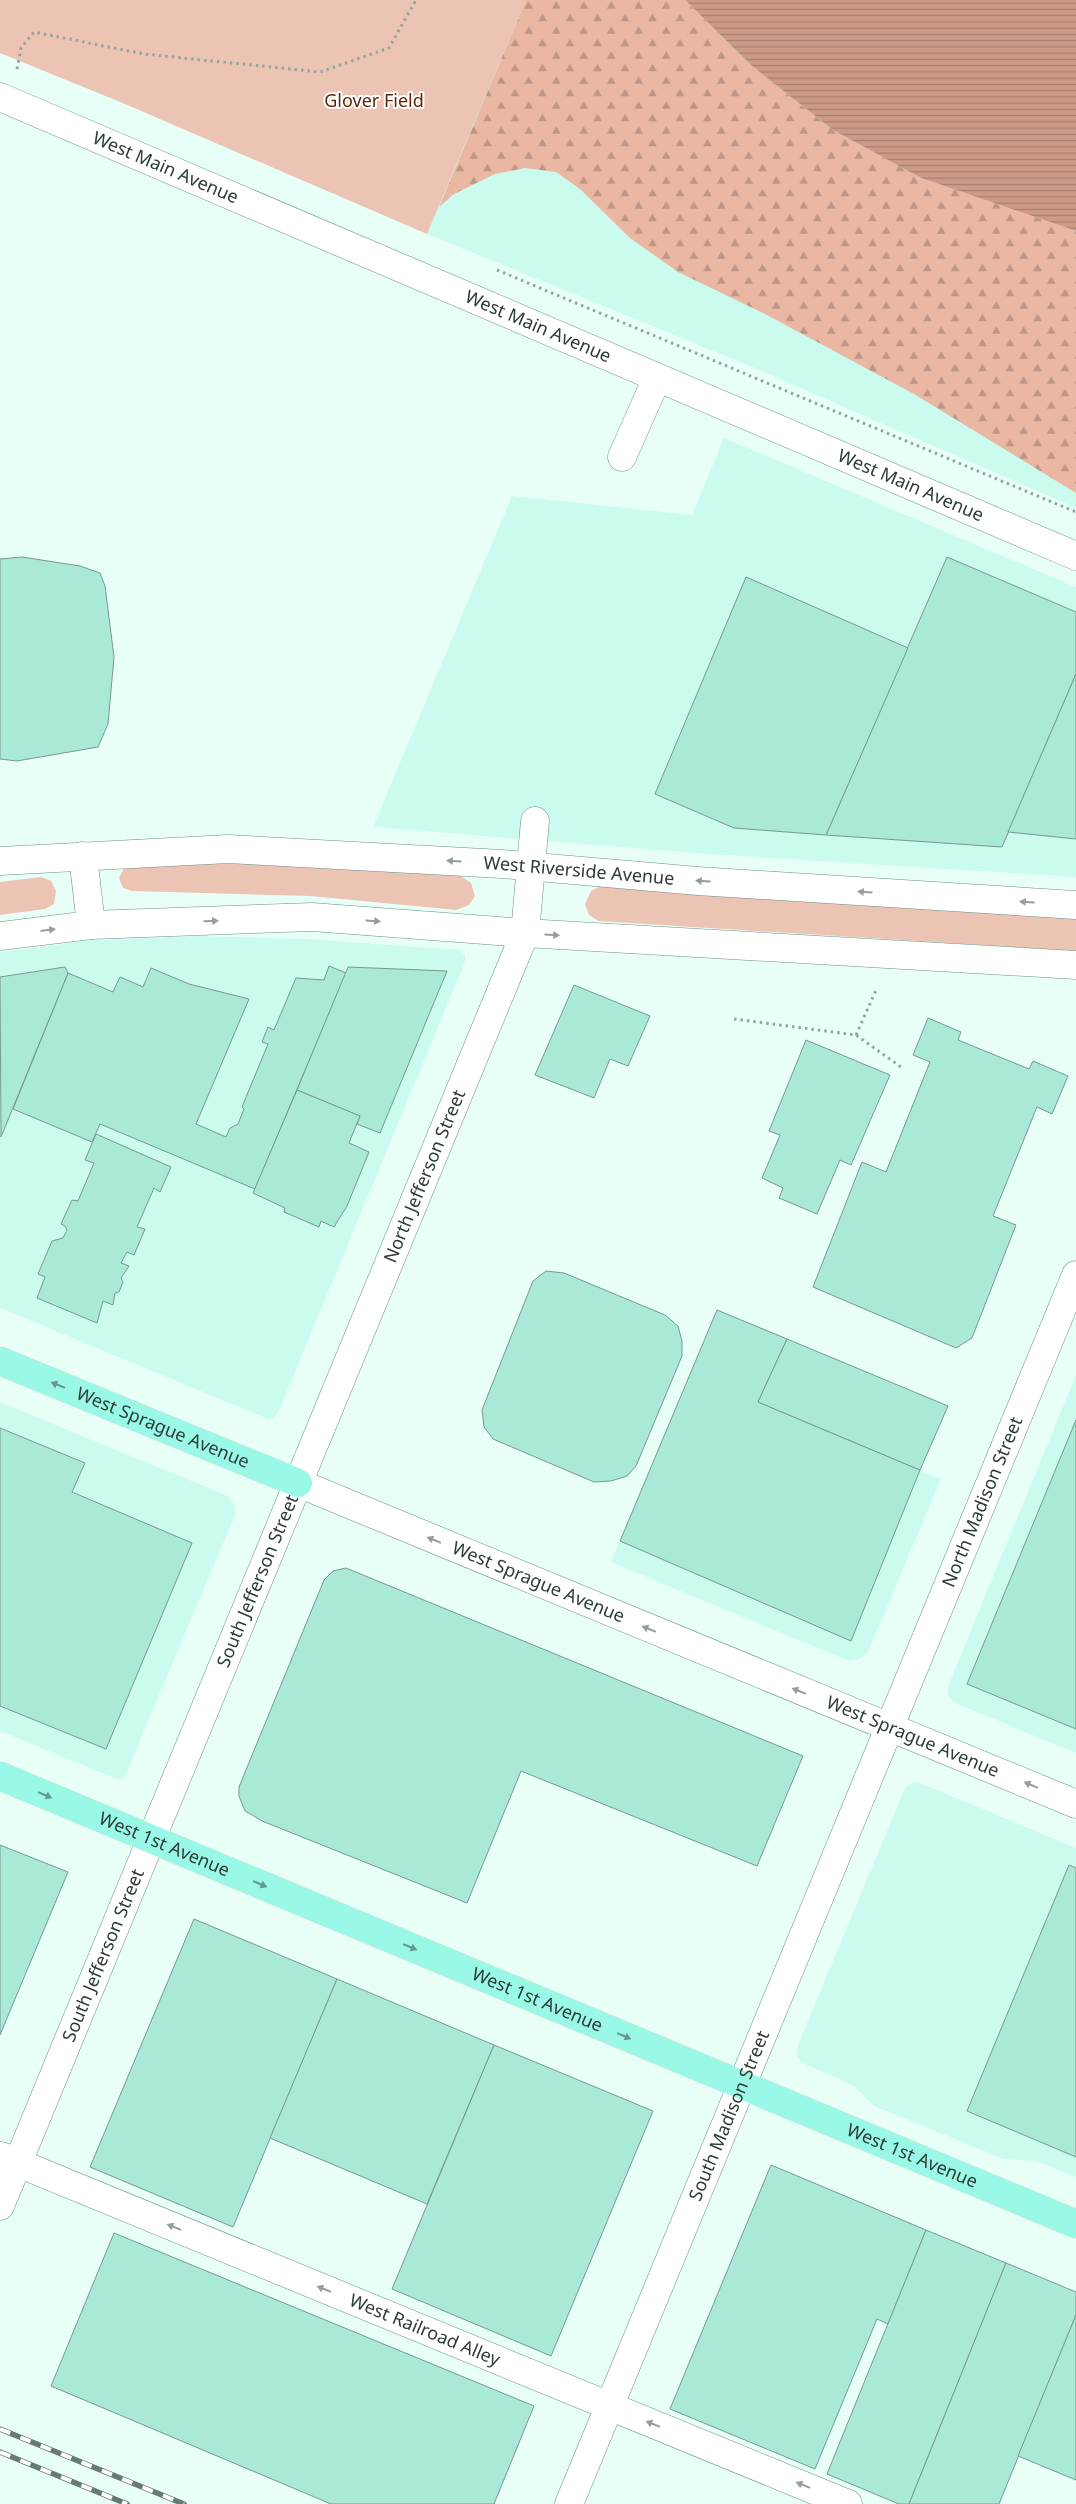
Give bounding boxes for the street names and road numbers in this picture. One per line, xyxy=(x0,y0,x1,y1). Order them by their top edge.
street label: West Main Avenue xyxy=(89,125,243,208)
street label: West Main Avenue xyxy=(462,284,615,367)
street label: West Main Avenue xyxy=(834,443,988,526)
street label: West Riverside Avenue xyxy=(483,850,675,890)
street label: North Jefferson Street xyxy=(377,1085,470,1266)
street label: West Sprague Avenue xyxy=(73,1381,253,1473)
street label: North Madison Street xyxy=(936,1412,1027,1590)
street label: South Jefferson Street xyxy=(210,1490,303,1671)
street label: West Sprague Avenue xyxy=(449,1535,629,1628)
street label: West Sprague Avenue xyxy=(823,1689,1003,1782)
street label: West 1st Avenue xyxy=(96,1806,234,1881)
street label: South Jefferson Street xyxy=(56,1865,149,2045)
street label: West 1st Avenue xyxy=(469,1961,607,2037)
street label: South Madison Street xyxy=(682,2026,774,2204)
street label: West 1st Avenue xyxy=(843,2117,982,2193)
street label: West Railroad Alley xyxy=(346,2288,505,2371)

